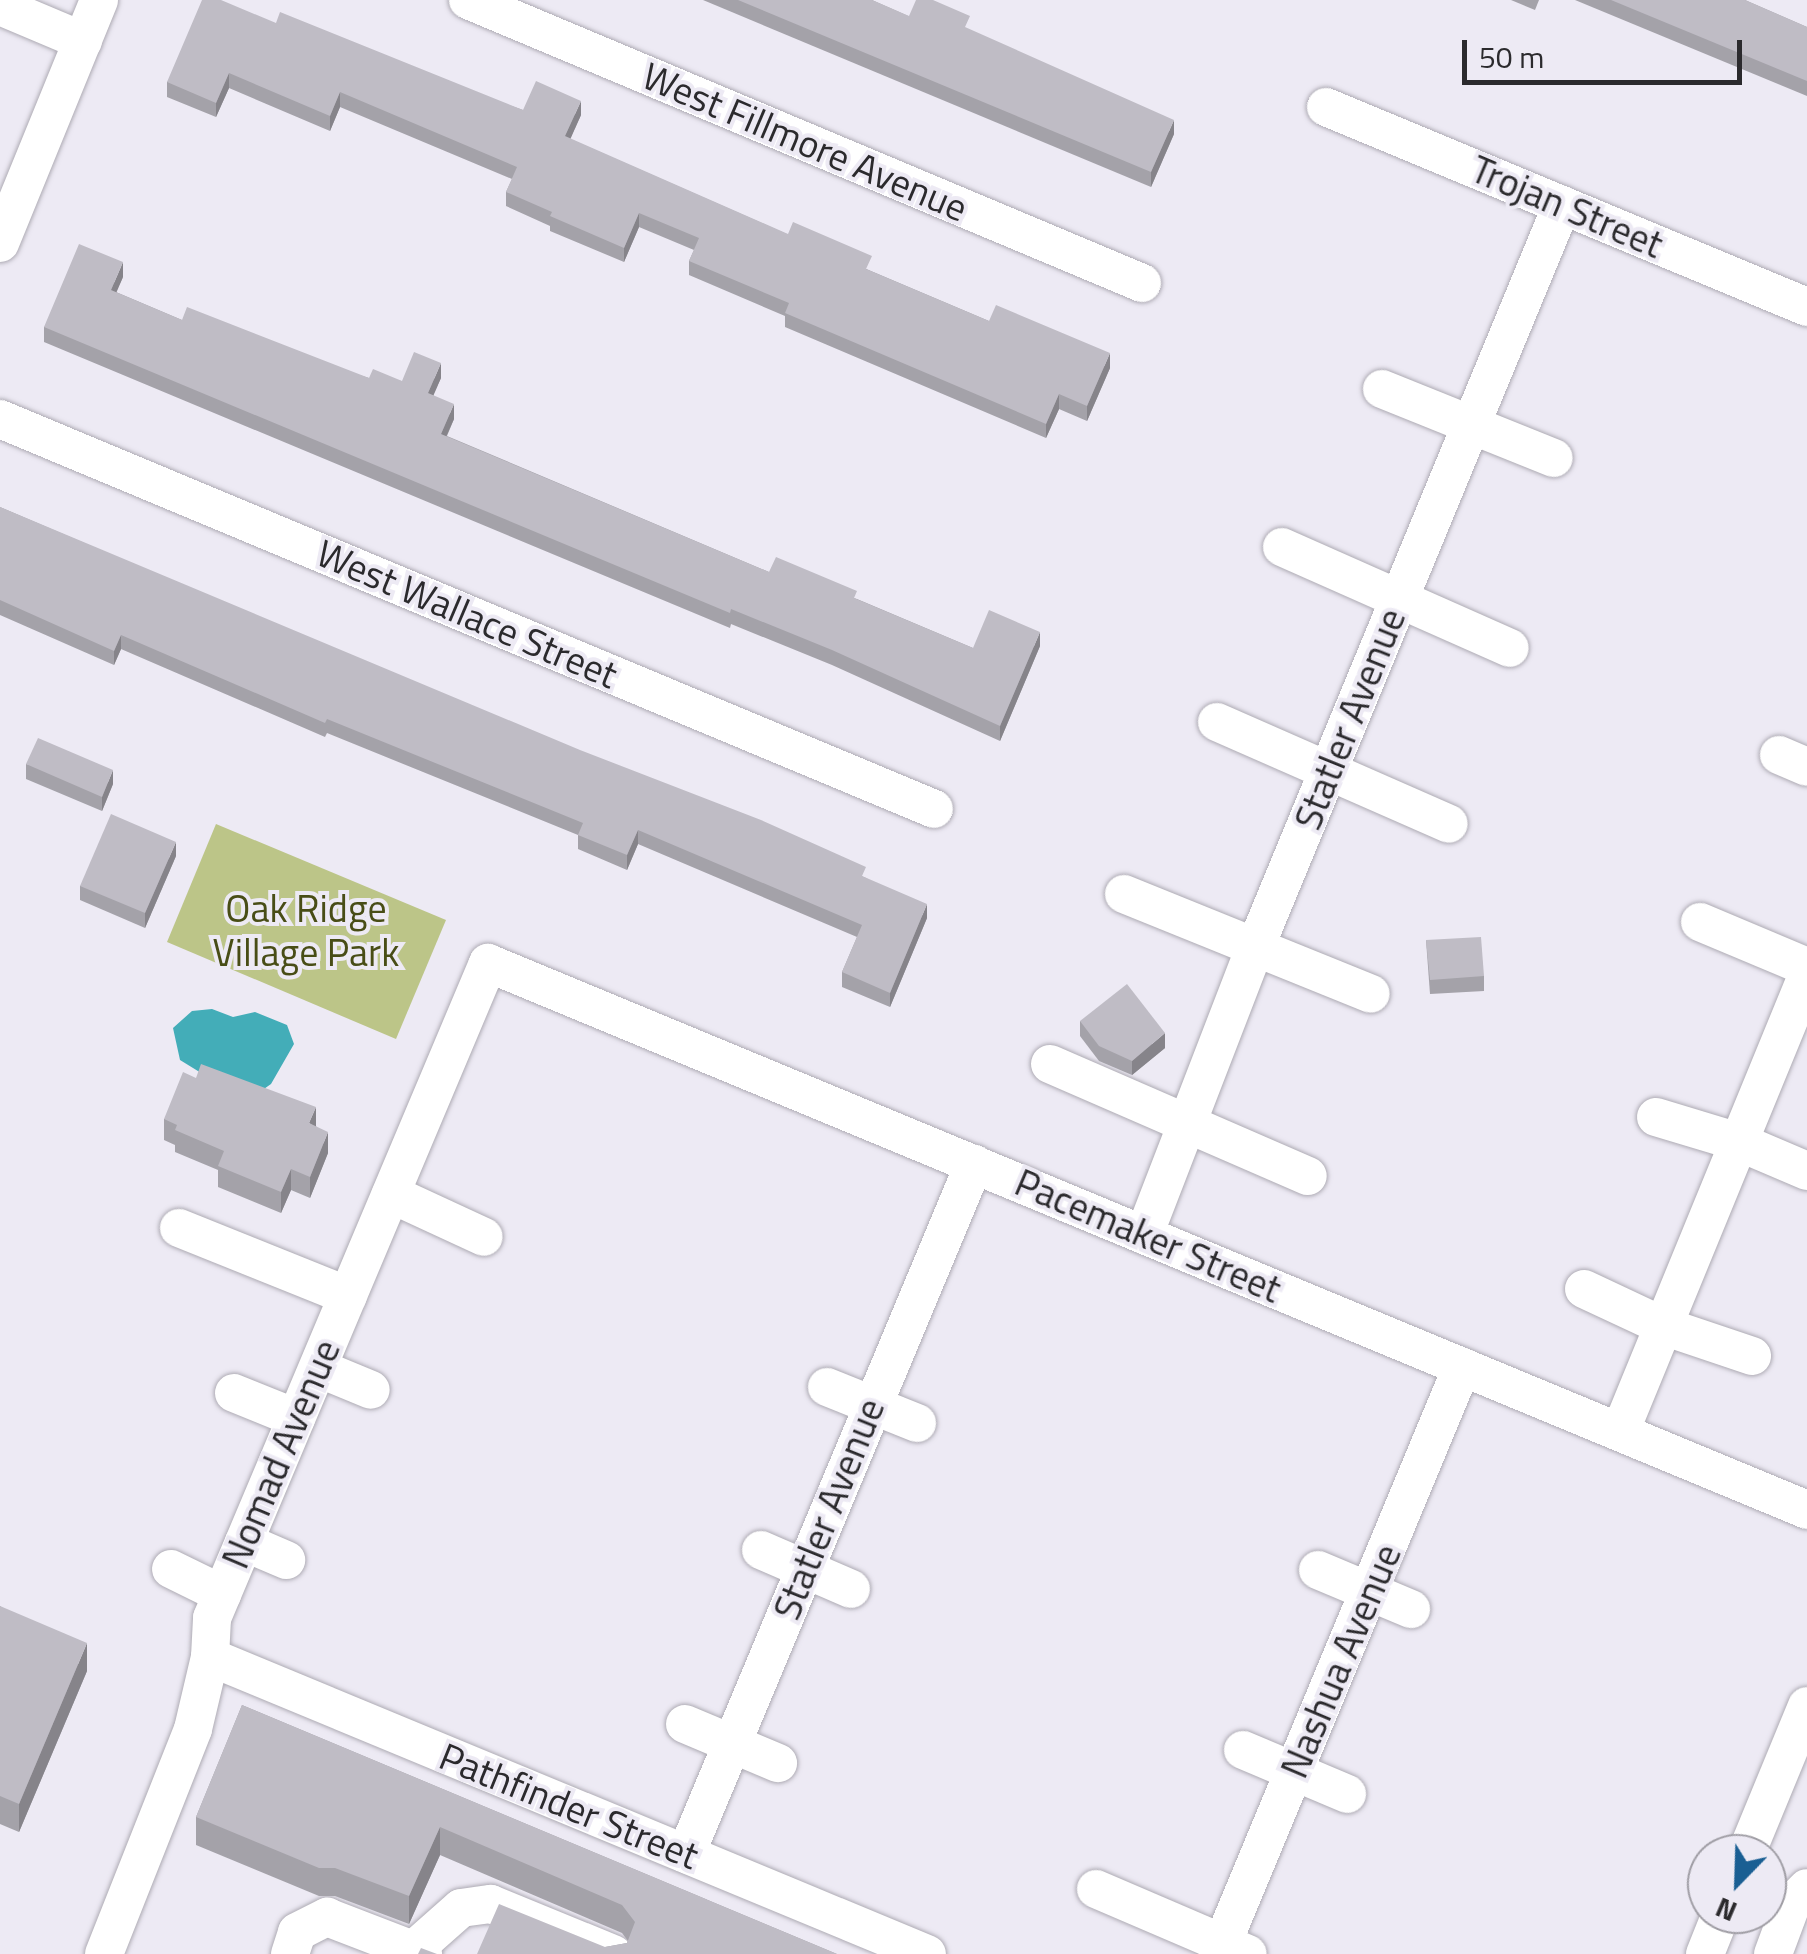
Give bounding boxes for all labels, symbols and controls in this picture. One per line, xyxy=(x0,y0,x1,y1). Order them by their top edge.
scale bar xyxy=(1467,20,1747,82)
text: 50 m xyxy=(1479,34,1544,80)
street label: West Fillmore Avenue xyxy=(636,53,974,231)
street label: Trojan Street xyxy=(1464,146,1670,268)
street label: West Wallace Street xyxy=(310,530,624,698)
street label: Statler Avenue xyxy=(1285,602,1415,836)
park label: Oak Ridge Village Park xyxy=(213,886,399,976)
street label: Pacemaker Street xyxy=(1008,1160,1288,1312)
street label: Nomad Avenue xyxy=(212,1333,350,1575)
street label: Statler Avenue xyxy=(764,1392,894,1626)
street label: Nashua Avenue xyxy=(1271,1537,1411,1785)
street label: Pathfinder Street xyxy=(433,1733,705,1879)
north arrow xyxy=(1687,1834,1787,1934)
text: N xyxy=(1709,1887,1743,1934)

